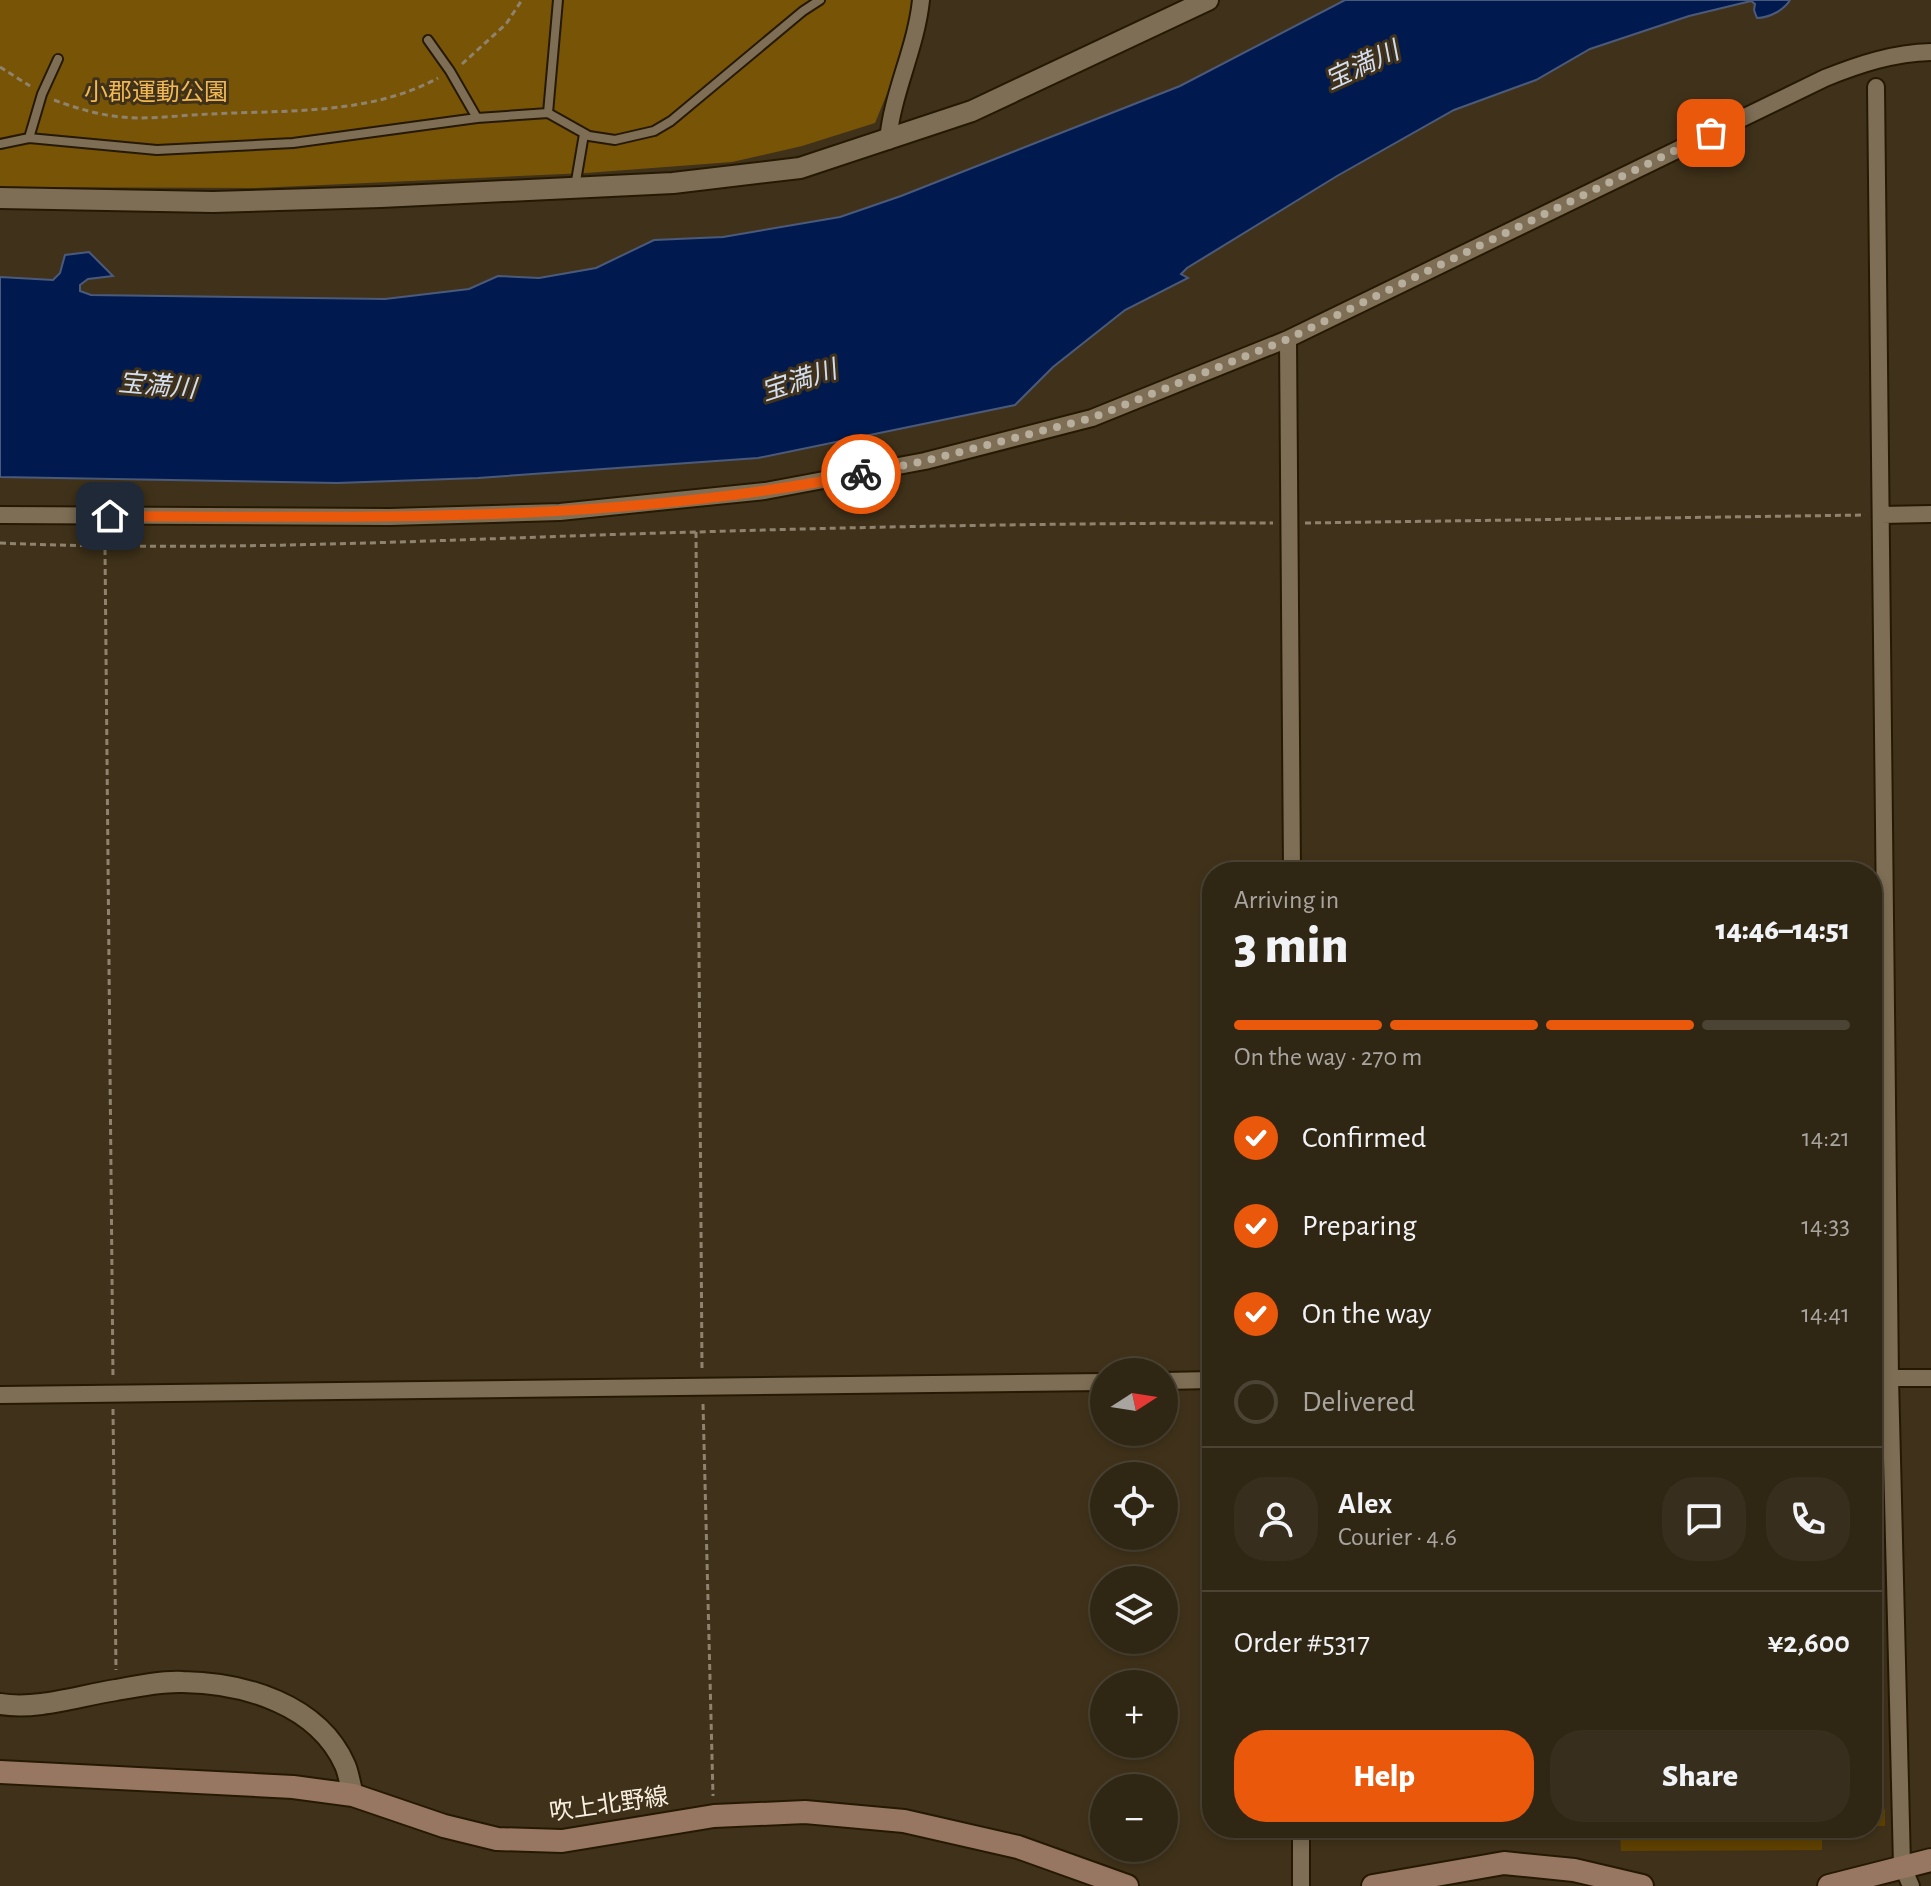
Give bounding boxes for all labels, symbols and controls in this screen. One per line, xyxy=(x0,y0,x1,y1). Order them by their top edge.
water label: 宝満川 xyxy=(1321,36,1406,94)
park label: 小郡運動公園 xyxy=(84,79,228,105)
pin xyxy=(1677,99,1745,167)
icon: bag xyxy=(1689,111,1733,155)
water label: 宝満川 xyxy=(758,355,843,405)
water label: 宝満川 xyxy=(117,369,200,403)
courier xyxy=(821,434,901,514)
icon: bike xyxy=(839,452,883,496)
pin xyxy=(76,482,144,550)
icon: home xyxy=(88,494,132,538)
text: Arriving in xyxy=(1234,887,1339,913)
text: 14:46–14:51 xyxy=(1716,915,1850,945)
text: 3 min xyxy=(1234,920,1348,972)
text: On the way · 270 m xyxy=(1234,1044,1422,1070)
icon: check xyxy=(1234,1116,1278,1160)
text: Confirmed xyxy=(1302,1123,1426,1153)
text: 14:21 xyxy=(1802,1125,1850,1151)
icon: check xyxy=(1234,1204,1278,1248)
text: Preparing xyxy=(1302,1211,1417,1241)
text: 14:33 xyxy=(1801,1213,1850,1239)
icon: check xyxy=(1234,1292,1278,1336)
text: On the way xyxy=(1302,1299,1431,1329)
text: 14:41 xyxy=(1801,1301,1850,1327)
north arrow xyxy=(1090,1358,1178,1446)
map controls xyxy=(1090,1358,1178,1862)
text: Delivered xyxy=(1302,1387,1415,1417)
button: locate xyxy=(1090,1462,1178,1550)
button: person xyxy=(1234,1477,1318,1561)
button: chat xyxy=(1662,1477,1746,1561)
button: phone xyxy=(1766,1477,1850,1561)
text: Alex xyxy=(1338,1489,1392,1519)
text: Courier · 4.6 xyxy=(1338,1524,1457,1550)
button: layers xyxy=(1090,1566,1178,1654)
text: Order #5317 xyxy=(1234,1628,1370,1658)
text: ¥2,600 xyxy=(1767,1628,1850,1658)
button: + xyxy=(1090,1670,1178,1758)
button: Help xyxy=(1234,1730,1534,1822)
button: Share xyxy=(1550,1730,1850,1822)
button: − xyxy=(1090,1774,1178,1862)
street label: 吹上北野線 xyxy=(548,1783,670,1825)

